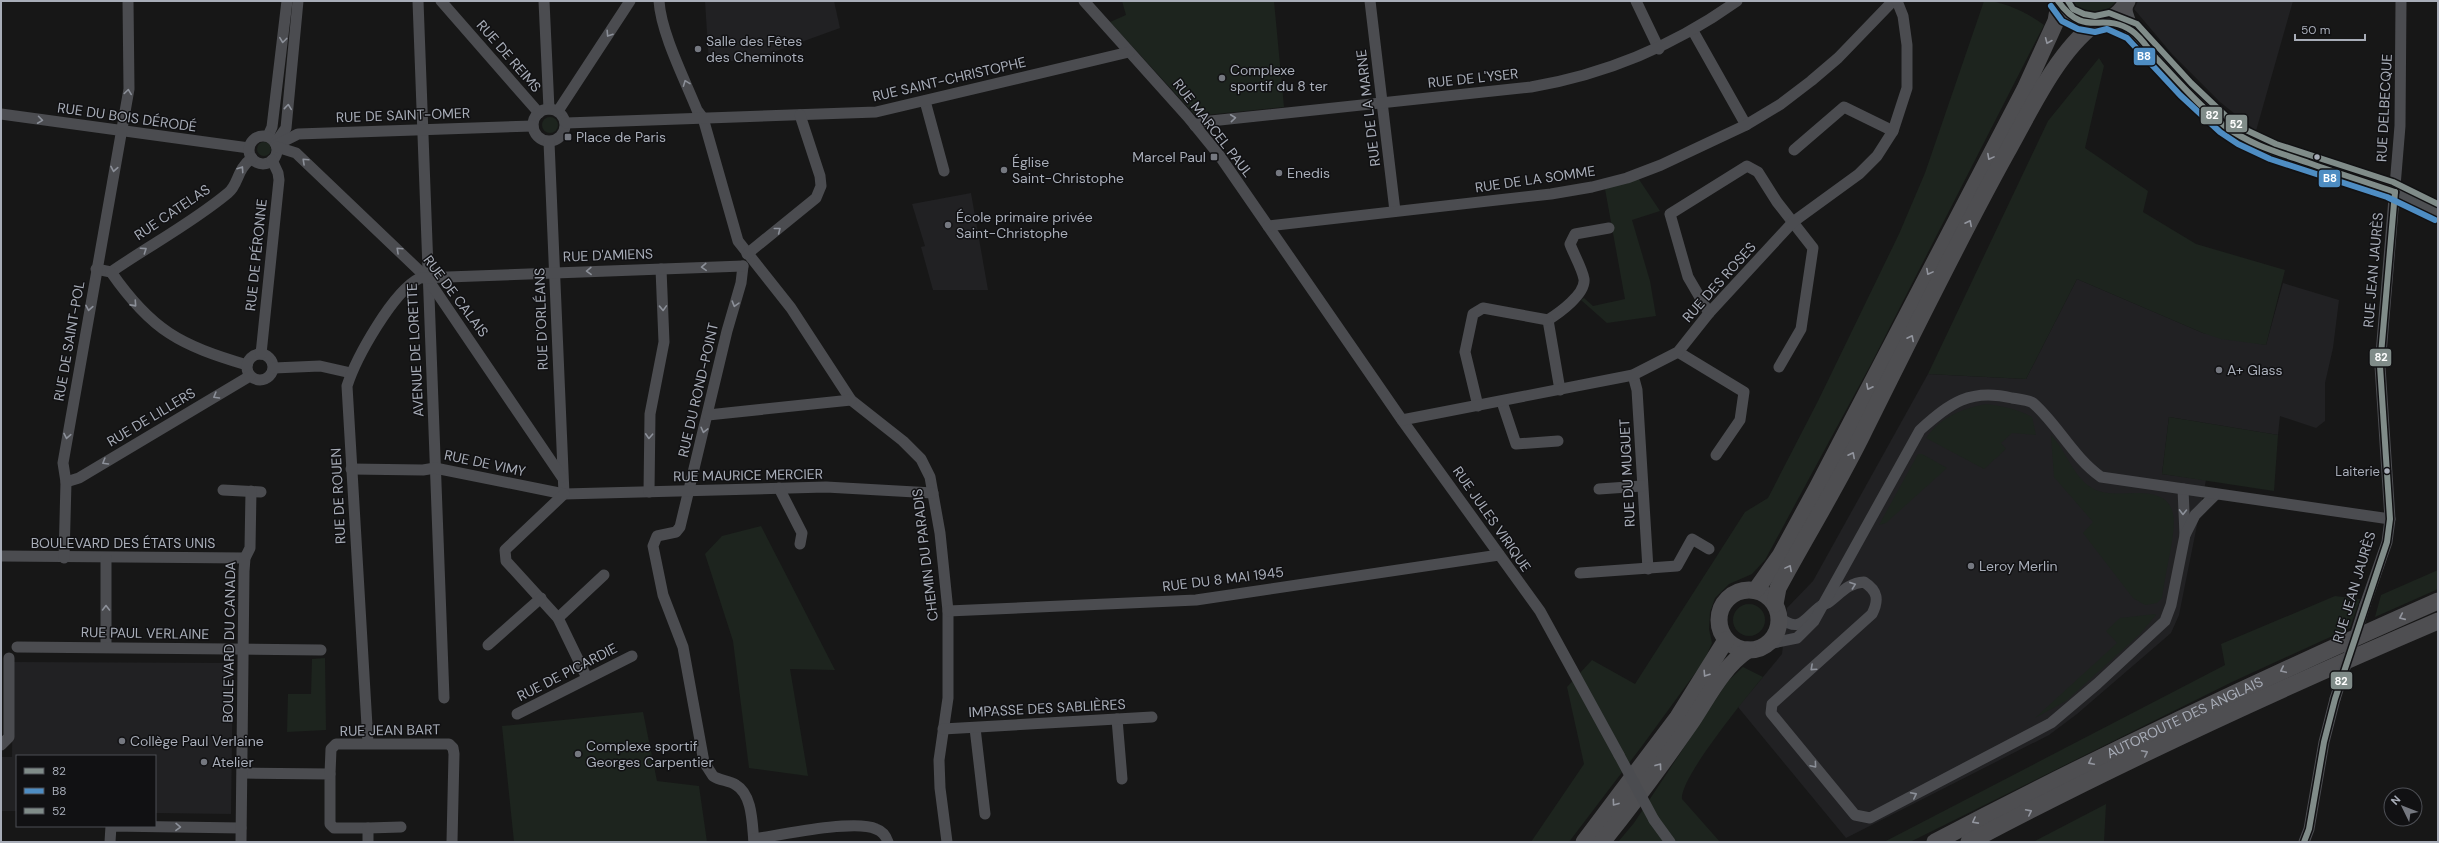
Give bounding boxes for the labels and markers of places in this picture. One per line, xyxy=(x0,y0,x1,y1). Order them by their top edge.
place label: Salle des Fêtes des Cheminots xyxy=(706,32,804,66)
marker: Salle des Fêtes des Cheminots xyxy=(693,44,703,54)
place label: Complexe sportif du 8 ter xyxy=(1230,61,1328,95)
marker: Complexe sportif du 8 ter xyxy=(1217,73,1227,83)
place label: Place de Paris xyxy=(576,128,666,146)
marker: Place de Paris xyxy=(563,132,573,142)
place label: Marcel Paul xyxy=(1132,148,1206,166)
marker: Marcel Paul xyxy=(1209,152,1219,162)
unlabelled marker xyxy=(2312,152,2322,162)
place label: Église Saint-Christophe xyxy=(1012,153,1124,187)
place label: Enedis xyxy=(1287,164,1330,182)
marker: Église Saint-Christophe xyxy=(999,165,1009,175)
marker: Enedis xyxy=(1274,168,1284,178)
place label: École primaire privée Saint-Christophe xyxy=(956,208,1093,242)
marker: École primaire privée Saint-Christophe xyxy=(943,220,953,230)
place label: A+ Glass xyxy=(2227,361,2283,379)
marker: A+ Glass xyxy=(2214,365,2224,375)
place label: Laiterie xyxy=(2335,463,2380,480)
marker: Laiterie xyxy=(2382,466,2392,476)
place label: Leroy Merlin xyxy=(1979,557,2058,575)
marker: Leroy Merlin xyxy=(1966,561,1976,571)
place label: Collège Paul Verlaine xyxy=(130,732,264,750)
marker: Collège Paul Verlaine xyxy=(117,736,127,746)
place label: Complexe sportif Georges Carpentier xyxy=(586,737,714,771)
marker: Complexe sportif Georges Carpentier xyxy=(573,749,583,759)
place label: Atelier xyxy=(212,753,254,771)
marker: Atelier xyxy=(199,757,209,767)

